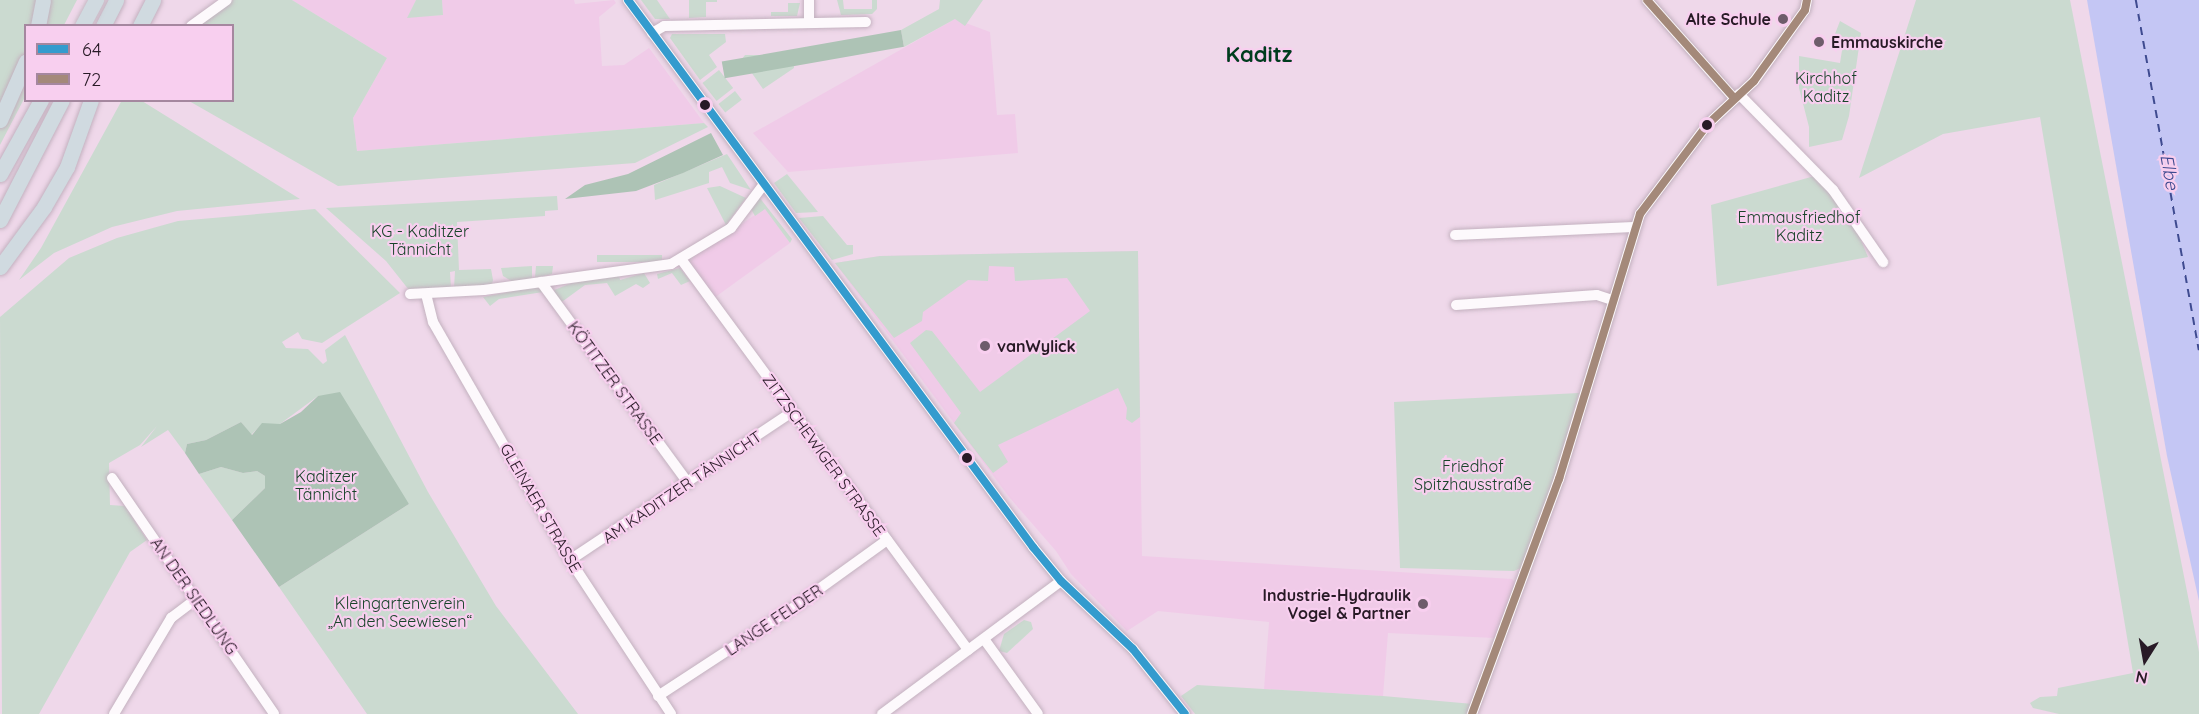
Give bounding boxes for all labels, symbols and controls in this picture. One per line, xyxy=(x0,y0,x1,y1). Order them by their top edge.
place label: Alte Schule xyxy=(1686,9,1771,29)
marker: Alte Schule xyxy=(1776,12,1790,26)
legend xyxy=(24,24,234,102)
place label: Emmauskirche xyxy=(1831,32,1943,52)
marker: Emmauskirche xyxy=(1812,35,1826,49)
text: 64 xyxy=(82,38,101,61)
district label: Kaditz xyxy=(1226,42,1292,68)
text: 72 xyxy=(82,68,101,91)
park label: Kirchhof Kaditz xyxy=(1795,68,1857,106)
unlabelled marker xyxy=(699,99,711,111)
unlabelled marker xyxy=(1701,119,1713,131)
water label: Elbe xyxy=(2155,153,2183,191)
park label: Emmausfriedhof Kaditz xyxy=(1737,207,1861,245)
park label: KG - Kaditzer Tännicht xyxy=(371,221,469,259)
street label: KÖTITZER STRASSE xyxy=(564,318,666,448)
place label: vanWylick xyxy=(997,336,1076,356)
marker: vanWylick xyxy=(978,339,992,353)
street label: ZITZSCHEWIGER STRASSE xyxy=(759,370,889,540)
street label: AM KADITZER TÄNNICHT xyxy=(599,427,765,547)
street label: GLEINAER STRASSE xyxy=(496,440,586,576)
unlabelled marker xyxy=(961,452,973,464)
park label: Friedhof Spitzhausstraße xyxy=(1414,456,1532,494)
park label: Kaditzer Tännicht xyxy=(295,466,357,504)
street label: AN DER SIEDLUNG xyxy=(147,534,241,658)
street label: LANGE FELDER xyxy=(722,580,826,660)
place label: Industrie-Hydraulik Vogel & Partner xyxy=(1263,585,1411,623)
park label: Kleingartenverein „An den Seewiesen“ xyxy=(328,593,472,631)
marker: Industrie-Hydraulik Vogel & Partner xyxy=(1416,597,1430,611)
north arrow xyxy=(2115,630,2175,690)
text: N xyxy=(2134,667,2149,689)

